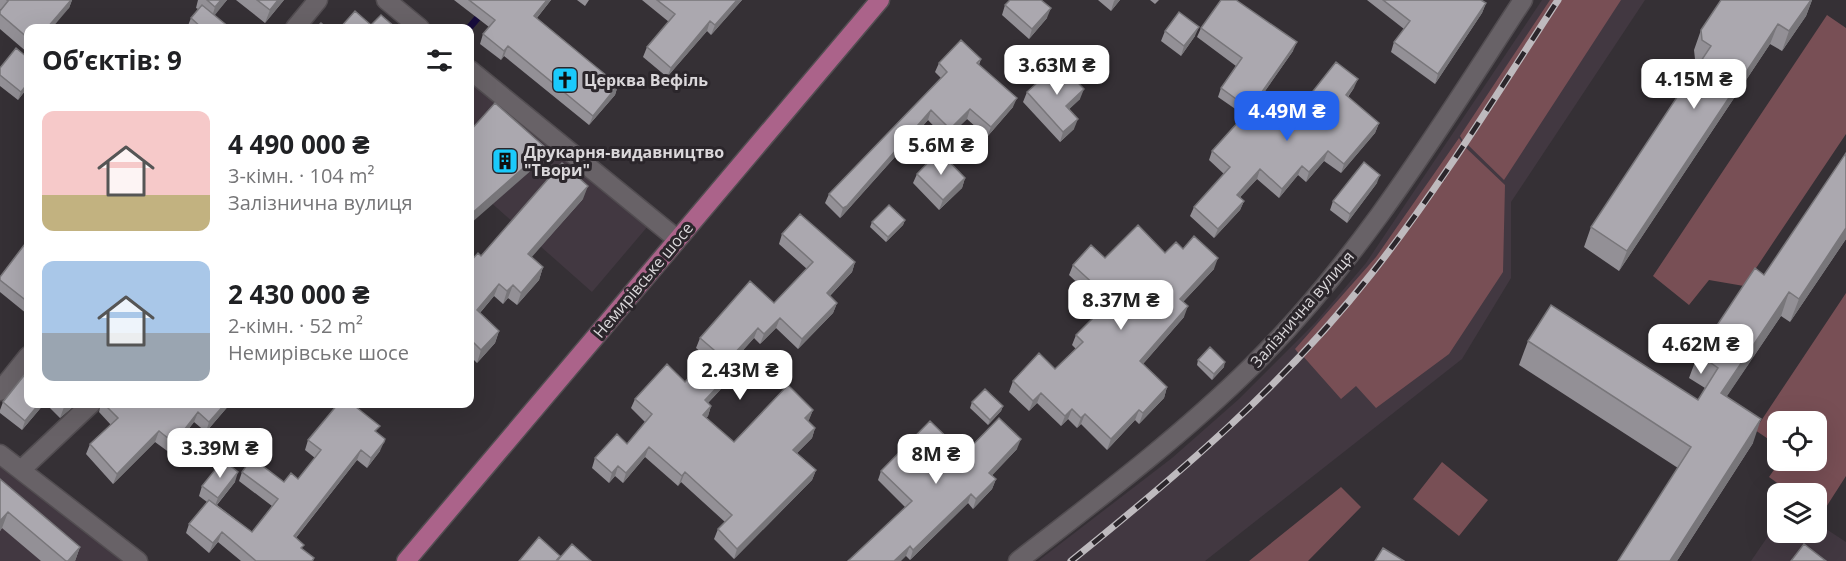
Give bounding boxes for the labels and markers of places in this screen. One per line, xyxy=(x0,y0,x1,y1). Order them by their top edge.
pin: 3.63M ₴ xyxy=(1002,45,1112,96)
pin: 4.15M ₴ xyxy=(1639,59,1749,110)
church icon: Церква Вефіль xyxy=(550,65,580,95)
place label: Церква Вефіль xyxy=(584,69,708,91)
pin: 4.49M ₴ xyxy=(1232,91,1342,142)
pin: 5.6M ₴ xyxy=(892,125,990,176)
place label: Друкарня-видавництво "Твори" xyxy=(524,141,724,181)
building icon: Друкарня-видавництво "Твори" xyxy=(490,146,520,176)
pin: 8.37M ₴ xyxy=(1066,280,1176,331)
pin: 4.62M ₴ xyxy=(1646,324,1756,375)
pin: 2.43M ₴ xyxy=(685,350,795,401)
pin: 3.39M ₴ xyxy=(165,428,275,479)
pin: 8M ₴ xyxy=(900,434,972,485)

